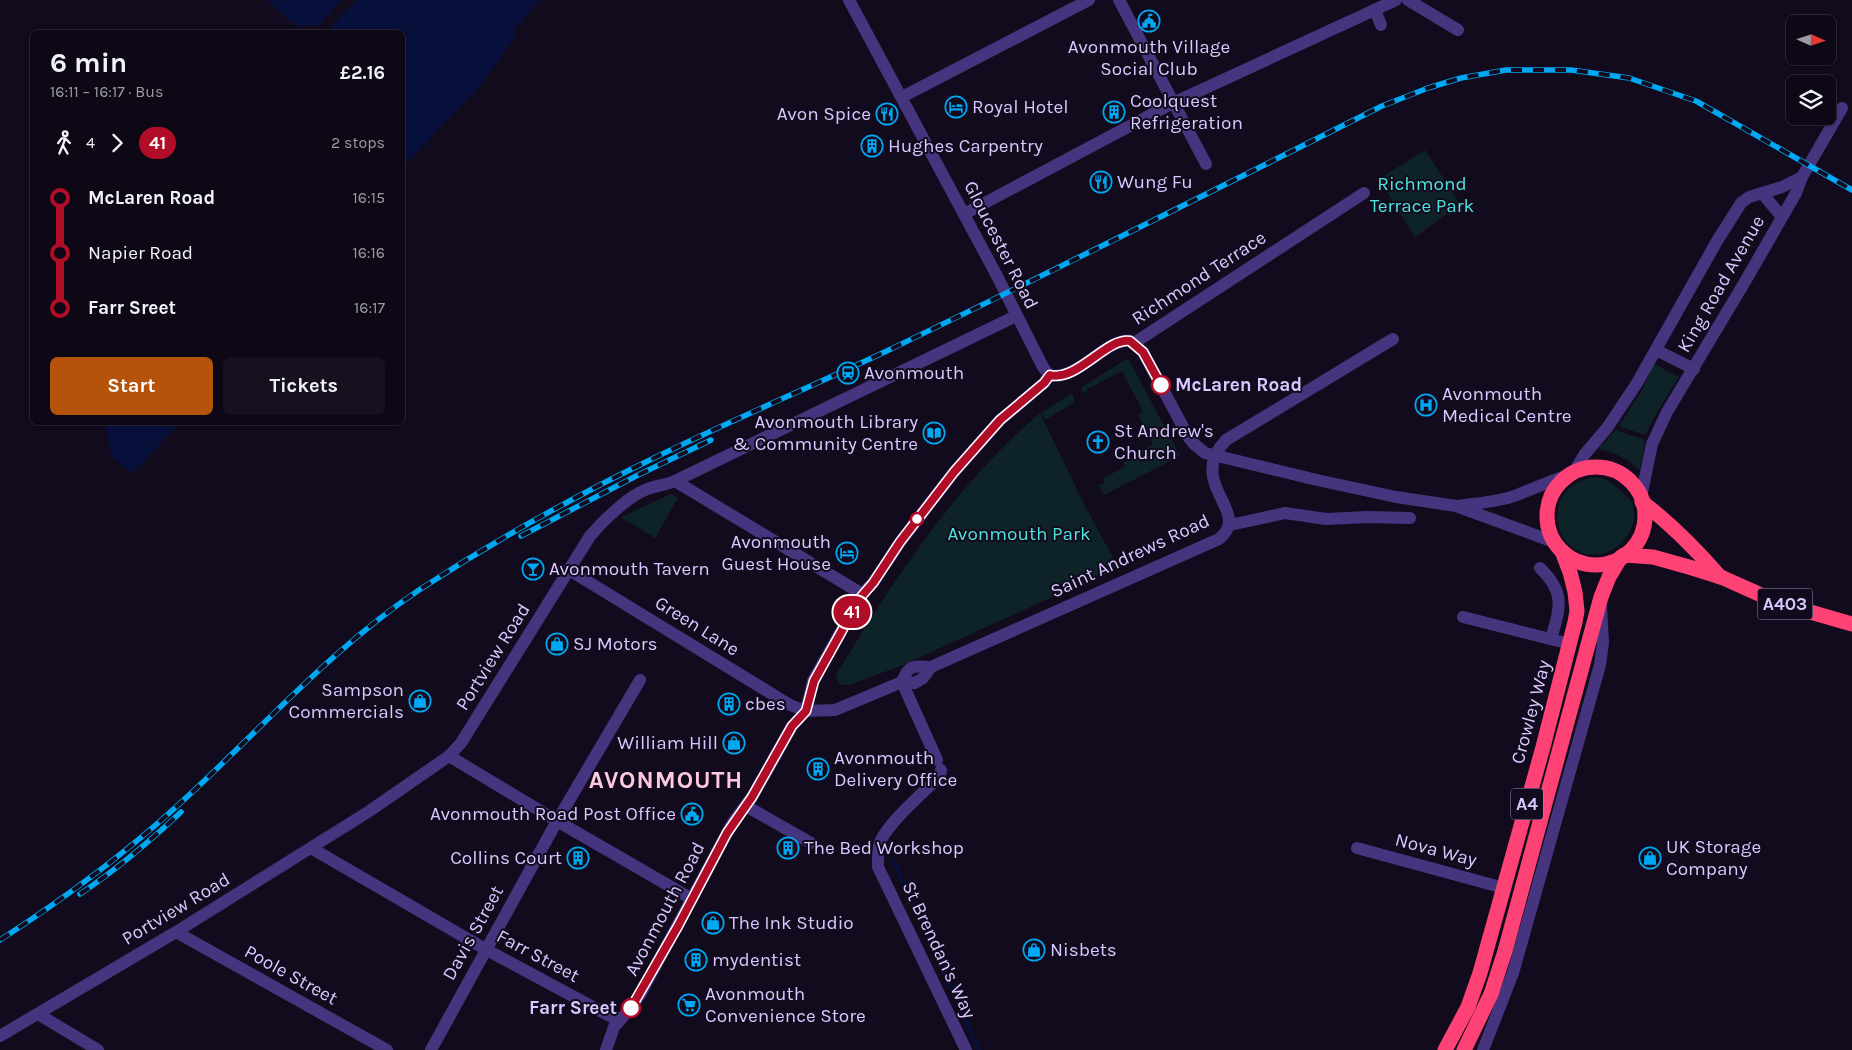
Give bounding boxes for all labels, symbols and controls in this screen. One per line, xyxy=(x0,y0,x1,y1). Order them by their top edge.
public building icon: Avonmouth Village Social Club xyxy=(1137,9,1161,33)
north arrow xyxy=(1786,15,1836,65)
map controls xyxy=(1786,15,1836,125)
place label: Avonmouth Village Social Club xyxy=(1068,36,1230,80)
text: 6 min xyxy=(50,46,127,79)
text: £2.16 xyxy=(340,62,385,84)
button: layers xyxy=(1786,75,1836,125)
text: 16:11 – 16:17 · Bus xyxy=(50,82,163,101)
place label: Coolquest Refrigeration xyxy=(1130,90,1243,134)
hotel icon: Royal Hotel xyxy=(944,95,968,119)
place label: Royal Hotel xyxy=(972,96,1068,118)
building icon: Coolquest Refrigeration xyxy=(1102,100,1126,124)
restaurant icon: Avon Spice xyxy=(875,102,899,126)
place label: Avon Spice xyxy=(777,103,871,125)
icon: walk xyxy=(50,129,78,157)
icon: forward xyxy=(103,129,131,157)
text: 41 xyxy=(149,132,166,154)
text: 4 xyxy=(86,133,95,152)
text: 2 stops xyxy=(331,133,385,152)
building icon: Hughes Carpentry xyxy=(860,134,884,158)
place label: Hughes Carpentry xyxy=(888,135,1043,157)
restaurant icon: Wung Fu xyxy=(1089,170,1113,194)
place label: Wung Fu xyxy=(1117,171,1193,193)
park label: Richmond Terrace Park xyxy=(1370,173,1475,217)
street label: Gloucester Road xyxy=(959,177,1043,313)
text: McLaren Road xyxy=(88,187,215,209)
text: 16:15 xyxy=(353,188,385,207)
street label: King Road Avenue xyxy=(1673,212,1769,356)
street label: Richmond Terrace xyxy=(1128,226,1270,330)
text: Napier Road xyxy=(88,242,193,264)
text: 16:16 xyxy=(352,243,385,262)
text: Farr Sreet xyxy=(88,297,176,319)
text: 16:17 xyxy=(354,298,385,317)
button: Start xyxy=(50,357,213,415)
button: Tickets xyxy=(223,357,385,415)
station icon: Avonmouth xyxy=(836,361,860,385)
place label: Avonmouth xyxy=(864,362,964,384)
place label: McLaren Road xyxy=(1175,374,1302,396)
marker: McLaren Road xyxy=(1151,375,1171,395)
place label: Avonmouth Medical Centre xyxy=(1442,383,1572,427)
hospital icon: Avonmouth Medical Centre xyxy=(1414,393,1438,417)
place label: Avonmouth Library & Community Centre xyxy=(733,411,918,455)
place label: St Andrew's Church xyxy=(1114,420,1214,464)
library icon: Avonmouth Library & Community Centre xyxy=(922,421,946,445)
church icon: St Andrew's Church xyxy=(1086,430,1110,454)
street label: Saint Andrews Road xyxy=(1047,509,1213,603)
unlabelled marker xyxy=(910,512,924,526)
park label: Avonmouth Park xyxy=(947,523,1091,545)
place label: Avonmouth Guest House xyxy=(722,531,831,575)
hotel icon: Avonmouth Guest House xyxy=(835,541,859,565)
bar icon: Avonmouth Tavern xyxy=(521,557,545,581)
place label: Avonmouth Tavern xyxy=(549,558,710,580)
road number: A403 xyxy=(1758,588,1812,620)
street label: Green Lane xyxy=(651,591,743,661)
line badge: 41 xyxy=(830,596,874,628)
street label: Portview Road xyxy=(451,599,535,715)
text: 41 xyxy=(843,601,861,623)
shop icon: SJ Motors xyxy=(545,632,569,656)
place label: SJ Motors xyxy=(573,633,658,655)
street label: Crowley Way xyxy=(1507,657,1555,766)
place label: Sampson Commercials xyxy=(289,679,404,723)
shop icon: Sampson Commercials xyxy=(408,689,432,713)
building icon: cbes xyxy=(717,692,741,716)
place label: cbes xyxy=(745,693,786,715)
shop icon: William Hill xyxy=(722,731,746,755)
place label: William Hill xyxy=(617,732,718,754)
place label: Avonmouth Delivery Office xyxy=(834,747,957,791)
building icon: Avonmouth Delivery Office xyxy=(806,757,830,781)
district label: AVONMOUTH xyxy=(589,766,743,794)
road number: A4 xyxy=(1511,789,1543,820)
public building icon: Avonmouth Road Post Office xyxy=(680,802,704,826)
place label: Avonmouth Road Post Office xyxy=(430,803,676,825)
street label: Nova Way xyxy=(1393,829,1479,871)
building icon: The Bed Workshop xyxy=(776,836,800,860)
place label: UK Storage Company xyxy=(1666,836,1761,880)
place label: The Bed Workshop xyxy=(804,837,964,859)
street label: Avonmouth Road xyxy=(620,838,710,980)
building icon: Collins Court xyxy=(566,846,590,870)
shop icon: UK Storage Company xyxy=(1638,846,1662,870)
place label: Collins Court xyxy=(450,847,562,869)
street label: Portview Road xyxy=(118,868,234,950)
street label: St Brendan's Way xyxy=(898,878,981,1022)
street label: Davis Street xyxy=(438,882,508,984)
shop icon: The Ink Studio xyxy=(701,911,725,935)
place label: The Ink Studio xyxy=(729,912,854,934)
street label: Farr Street xyxy=(493,925,583,987)
shop icon: Nisbets xyxy=(1022,938,1046,962)
place label: Nisbets xyxy=(1050,939,1117,961)
street label: Poole Street xyxy=(241,940,341,1010)
building icon: mydentist xyxy=(684,948,708,972)
place label: mydentist xyxy=(712,949,801,971)
place label: Avonmouth Convenience Store xyxy=(705,983,866,1027)
supermarket icon: Avonmouth Convenience Store xyxy=(677,993,701,1017)
place label: Farr Sreet xyxy=(529,997,617,1019)
marker: Farr Sreet xyxy=(621,998,641,1018)

